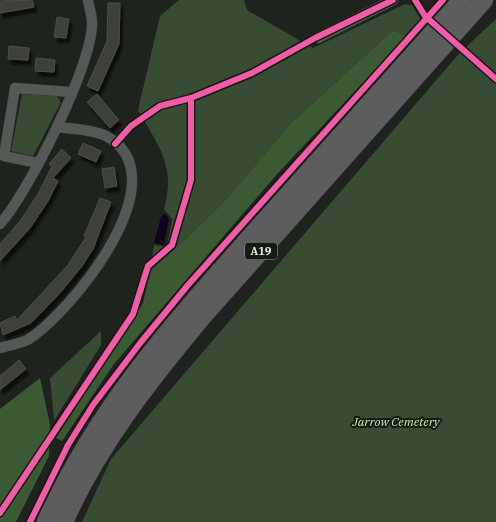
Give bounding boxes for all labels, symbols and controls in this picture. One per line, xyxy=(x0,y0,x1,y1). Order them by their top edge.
road number: A19 xyxy=(245,242,277,260)
park label: Jarrow Cemetery xyxy=(351,414,441,429)

